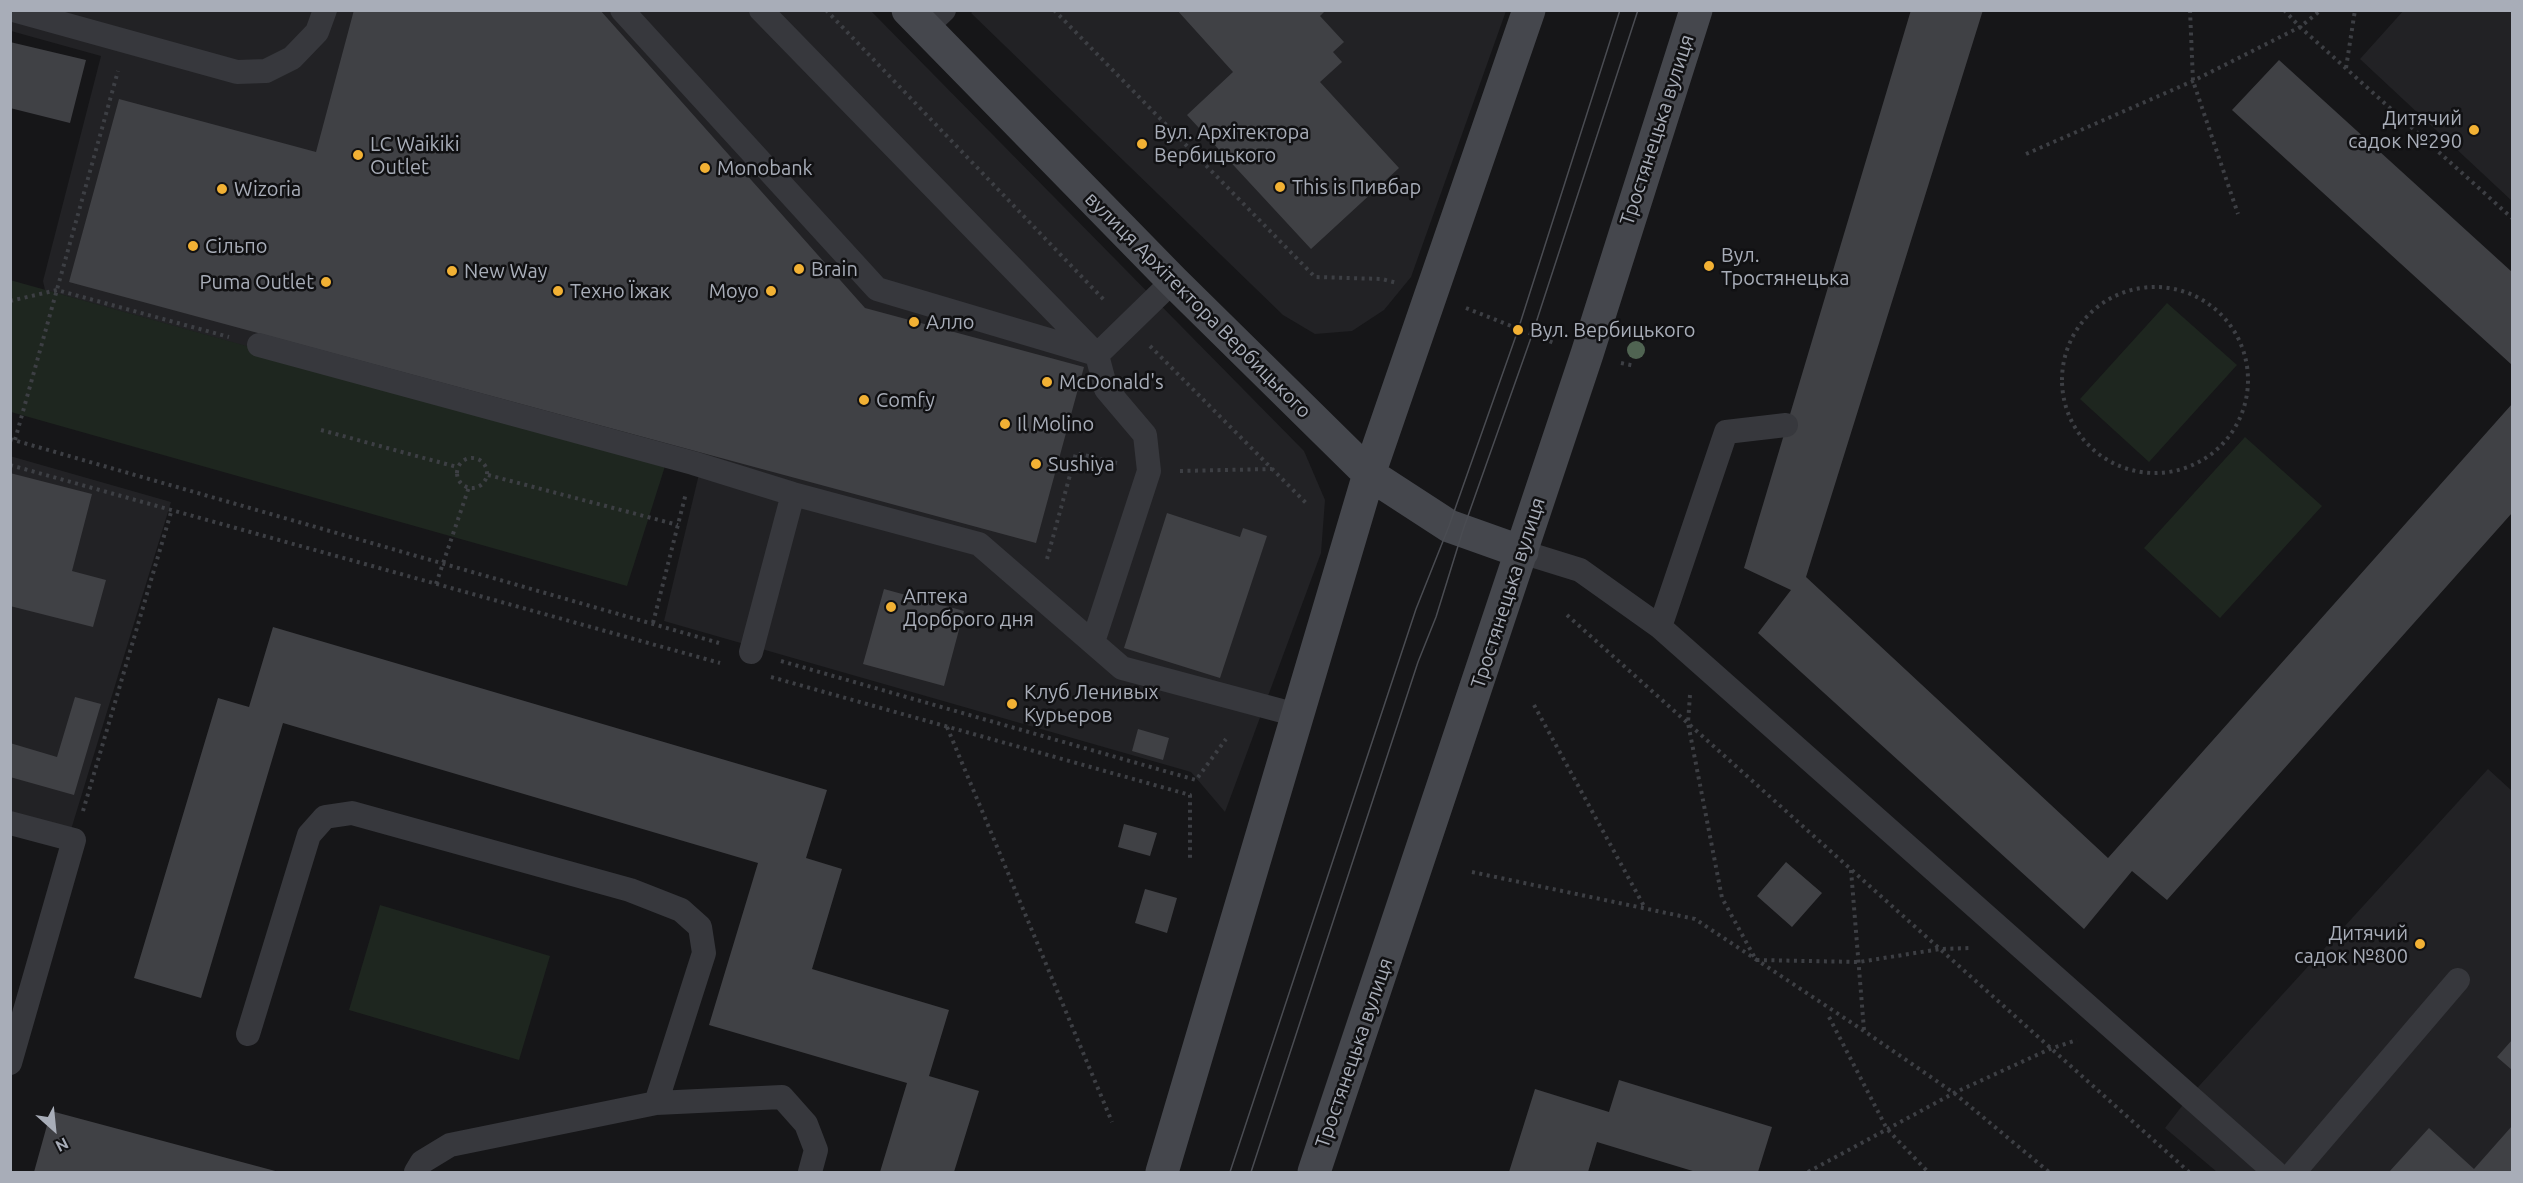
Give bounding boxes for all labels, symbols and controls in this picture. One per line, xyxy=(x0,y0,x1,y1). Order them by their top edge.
street label: Тростянецька вулиця xyxy=(1615,32,1699,228)
place label: Дитячий садок №290 xyxy=(2348,106,2462,153)
place label: Вул. Архітектора Вербицького xyxy=(1154,120,1310,167)
marker: Дитячий садок №290 xyxy=(2467,123,2481,137)
place label: LC Waikiki Outlet xyxy=(370,132,460,179)
marker: Вул. Архітектора Вербицького xyxy=(1135,137,1149,151)
marker: LC Waikiki Outlet xyxy=(351,148,365,162)
place label: Monobank xyxy=(717,156,813,180)
marker: Monobank xyxy=(698,161,712,175)
place label: This is Пивбар xyxy=(1292,175,1421,199)
place label: Wizoria xyxy=(234,177,301,201)
marker: This is Пивбар xyxy=(1273,180,1287,194)
marker: Wizoria xyxy=(215,182,229,196)
street label: вулиця Архітектора Вербицького xyxy=(1080,187,1316,423)
place label: Сільпо xyxy=(205,234,267,258)
marker: Сільпо xyxy=(186,239,200,253)
place label: Вул. Тростянецька xyxy=(1721,243,1849,290)
place label: Brain xyxy=(811,257,858,281)
place label: New Way xyxy=(464,259,547,283)
marker: Вул. Тростянецька xyxy=(1702,259,1716,273)
marker: Brain xyxy=(792,262,806,276)
marker: New Way xyxy=(445,264,459,278)
place label: Puma Outlet xyxy=(200,270,314,294)
marker: Puma Outlet xyxy=(319,275,333,289)
place label: Техно Їжак xyxy=(570,279,670,303)
place label: Moyo xyxy=(709,279,759,303)
marker: Техно Їжак xyxy=(551,284,565,298)
marker: Moyo xyxy=(764,284,778,298)
place label: Алло xyxy=(926,310,975,334)
marker: Алло xyxy=(907,315,921,329)
place label: Вул. Вербицького xyxy=(1530,318,1696,342)
marker: Вул. Вербицького xyxy=(1511,323,1525,337)
place label: McDonald's xyxy=(1059,370,1164,394)
marker: McDonald's xyxy=(1040,375,1054,389)
place label: Comfy xyxy=(876,388,935,412)
marker: Comfy xyxy=(857,393,871,407)
place label: Il Molino xyxy=(1017,412,1094,436)
marker: Il Molino xyxy=(998,417,1012,431)
place label: Sushiya xyxy=(1048,452,1115,476)
marker: Sushiya xyxy=(1029,457,1043,471)
street label: Тростянецька вулиця xyxy=(1466,495,1550,691)
place label: Аптека Дорброго дня xyxy=(903,584,1034,631)
marker: Аптека Дорброго дня xyxy=(884,600,898,614)
place label: Клуб Ленивых Курьеров xyxy=(1024,680,1159,727)
marker: Клуб Ленивых Курьеров xyxy=(1005,697,1019,711)
place label: Дитячий садок №800 xyxy=(2294,921,2408,968)
marker: Дитячий садок №800 xyxy=(2413,937,2427,951)
street label: Тростянецька вулиця xyxy=(1310,955,1398,1151)
north arrow xyxy=(24,1099,84,1159)
text: N xyxy=(53,1134,72,1156)

